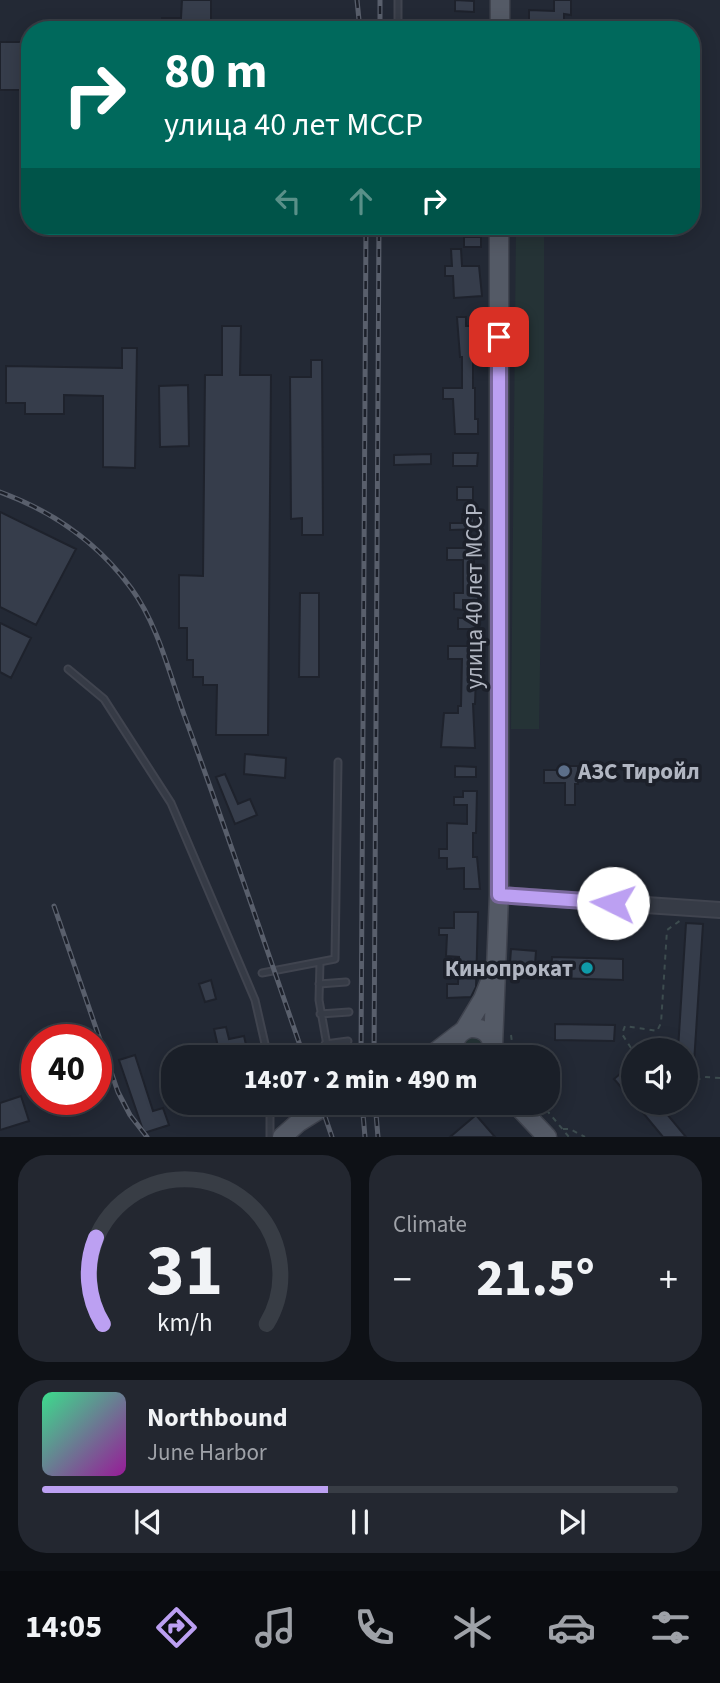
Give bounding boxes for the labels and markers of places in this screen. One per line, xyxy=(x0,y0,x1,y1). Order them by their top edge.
pin xyxy=(469,307,529,367)
place label: АЗС Тиройл xyxy=(577,755,700,788)
marker: АЗС Тиройл xyxy=(556,763,572,779)
place label: Кинопрокат xyxy=(445,952,573,985)
marker: Кинопрокат xyxy=(579,960,595,976)

